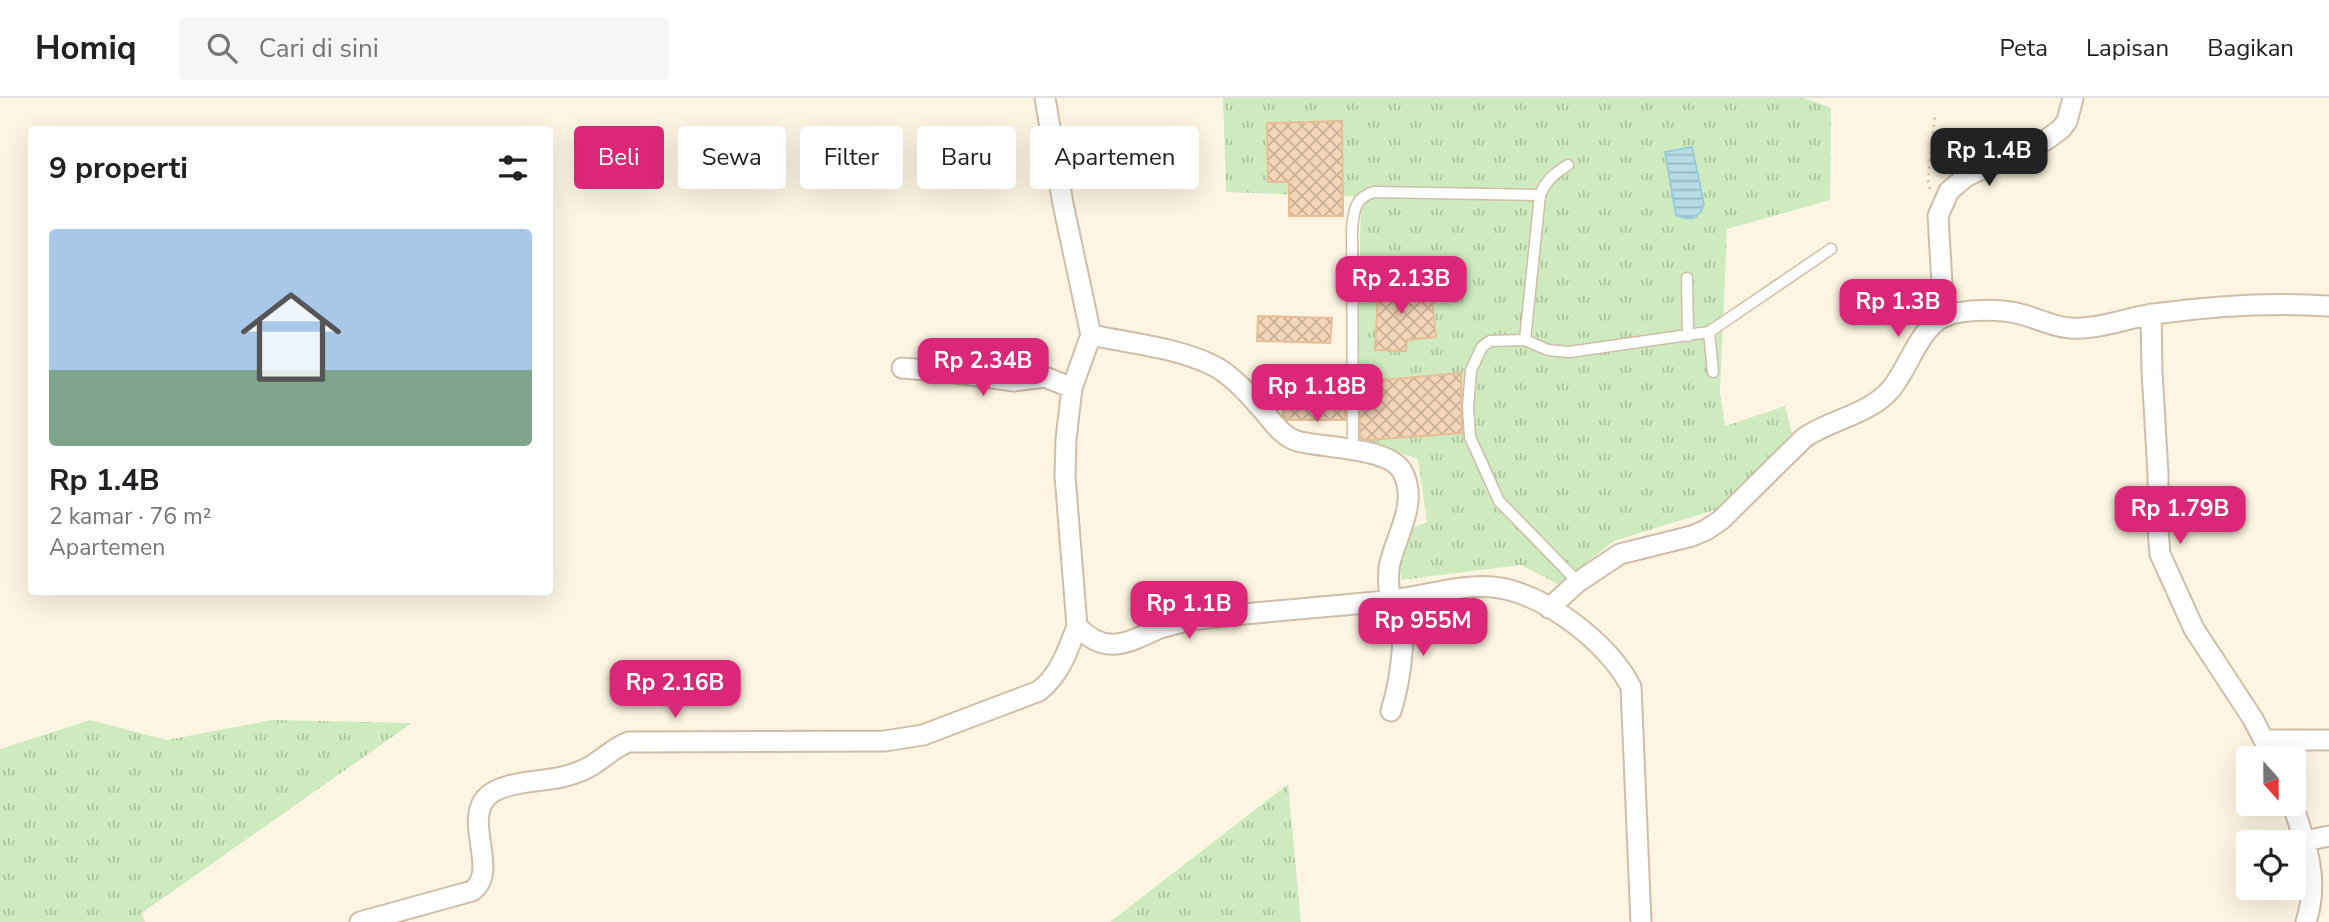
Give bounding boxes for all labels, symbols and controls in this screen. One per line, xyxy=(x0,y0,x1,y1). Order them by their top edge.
search box xyxy=(179,17,669,80)
text: Homiq xyxy=(35,26,137,71)
icon: search xyxy=(203,29,241,67)
text: Cari di sini xyxy=(259,31,379,66)
text: Peta xyxy=(1999,32,2048,64)
text: Lapisan xyxy=(2086,32,2169,64)
text: Bagikan xyxy=(2207,32,2294,64)
chip: Beli xyxy=(574,126,664,189)
chip: Sewa xyxy=(678,126,786,189)
chip: Filter xyxy=(800,126,903,189)
chip: Baru xyxy=(917,126,1016,189)
chip: Apartemen xyxy=(1030,126,1199,189)
pin: Rp 1.4B xyxy=(1924,129,2054,188)
text: Rp 1.4B xyxy=(1947,135,2031,166)
text: 9 properti xyxy=(49,148,188,189)
icon: filters xyxy=(494,149,532,187)
pin: Rp 2.13B xyxy=(1329,256,1473,316)
text: Rp 2.13B xyxy=(1352,263,1450,294)
icon: home xyxy=(228,274,354,400)
pin: Rp 1.3B xyxy=(1833,280,1963,339)
text: Rp 1.3B xyxy=(1856,286,1940,317)
pin: Rp 2.34B xyxy=(911,338,1055,398)
text: Rp 2.34B xyxy=(934,345,1032,376)
pin: Rp 1.18B xyxy=(1245,364,1389,424)
text: Rp 1.18B xyxy=(1268,371,1366,402)
text: Rp 1.4B xyxy=(49,460,160,501)
pin: Rp 1.79B xyxy=(2108,486,2252,546)
text: Rp 1.79B xyxy=(2131,493,2229,524)
text: 2 kamar · 76 m² xyxy=(49,501,211,532)
text: Apartemen xyxy=(49,532,165,563)
pin: Rp 1.1B xyxy=(1124,582,1254,641)
text: Rp 1.1B xyxy=(1147,588,1231,619)
pin: Rp 955M xyxy=(1358,598,1488,658)
text: Rp 955M xyxy=(1374,605,1472,636)
pin: Rp 2.16B xyxy=(603,660,747,720)
text: Rp 2.16B xyxy=(626,667,724,698)
north arrow xyxy=(2236,746,2306,816)
map controls xyxy=(2236,746,2306,900)
button: locate xyxy=(2236,830,2306,900)

